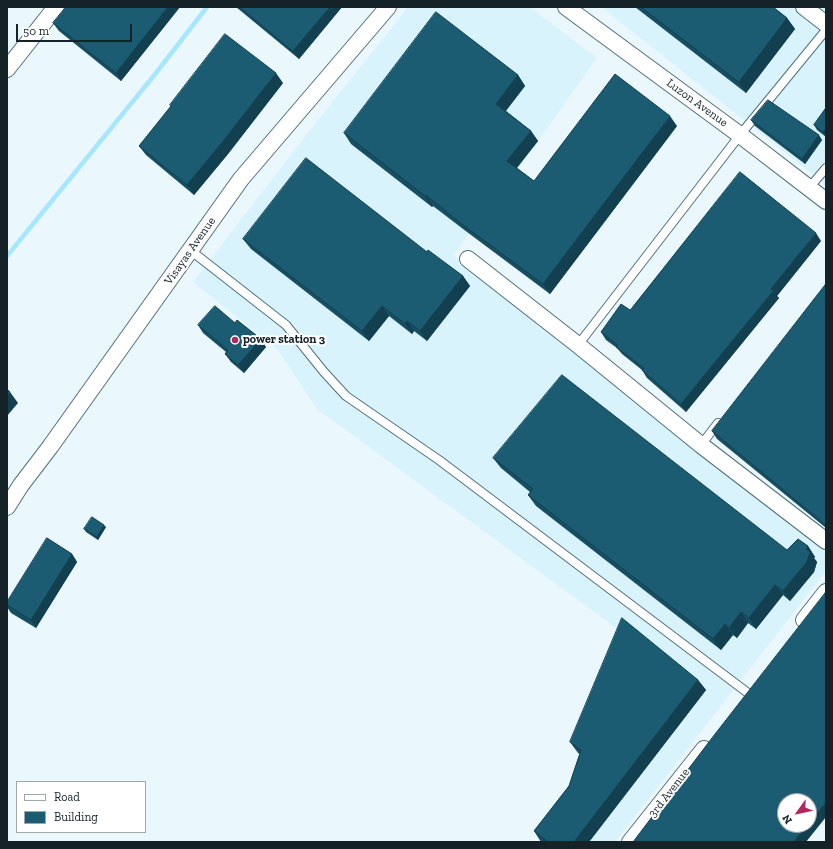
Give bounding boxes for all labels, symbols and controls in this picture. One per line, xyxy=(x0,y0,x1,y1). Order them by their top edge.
scale bar xyxy=(18,16,134,42)
text: 50 m xyxy=(23,24,49,38)
street label: Luzon Avenue xyxy=(663,76,731,130)
street label: Visayas Avenue xyxy=(161,214,219,288)
place label: power station 3 xyxy=(243,333,325,347)
marker: power station 3 xyxy=(230,335,240,345)
street label: 3rd Avenue xyxy=(645,766,693,820)
legend xyxy=(16,781,146,833)
text: Road xyxy=(54,790,80,804)
north arrow xyxy=(777,793,817,833)
text: Building xyxy=(54,810,98,824)
text: N xyxy=(780,812,795,826)

